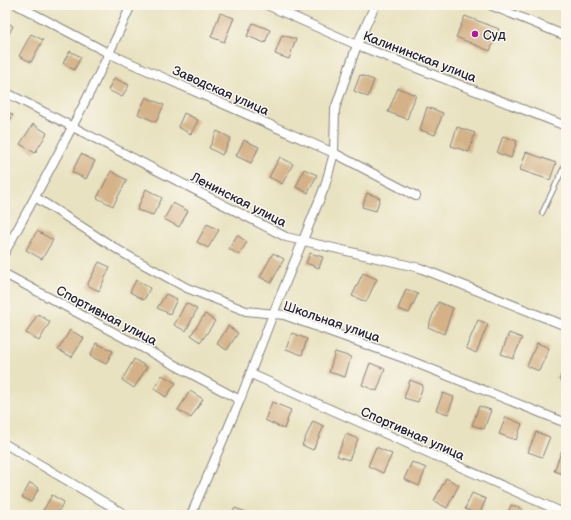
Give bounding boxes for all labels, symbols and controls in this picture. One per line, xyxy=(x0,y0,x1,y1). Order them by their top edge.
place label: Суд xyxy=(483,27,506,43)
street label: Калининская улица xyxy=(361,28,479,86)
marker: Суд xyxy=(470,29,480,39)
street label: Заводская улица xyxy=(170,62,272,119)
street label: Ленинская улица xyxy=(187,168,289,231)
street label: Спортивная улица xyxy=(53,283,160,349)
street label: Школьная улица xyxy=(281,298,383,346)
street label: Спортивная улица xyxy=(358,404,467,464)

